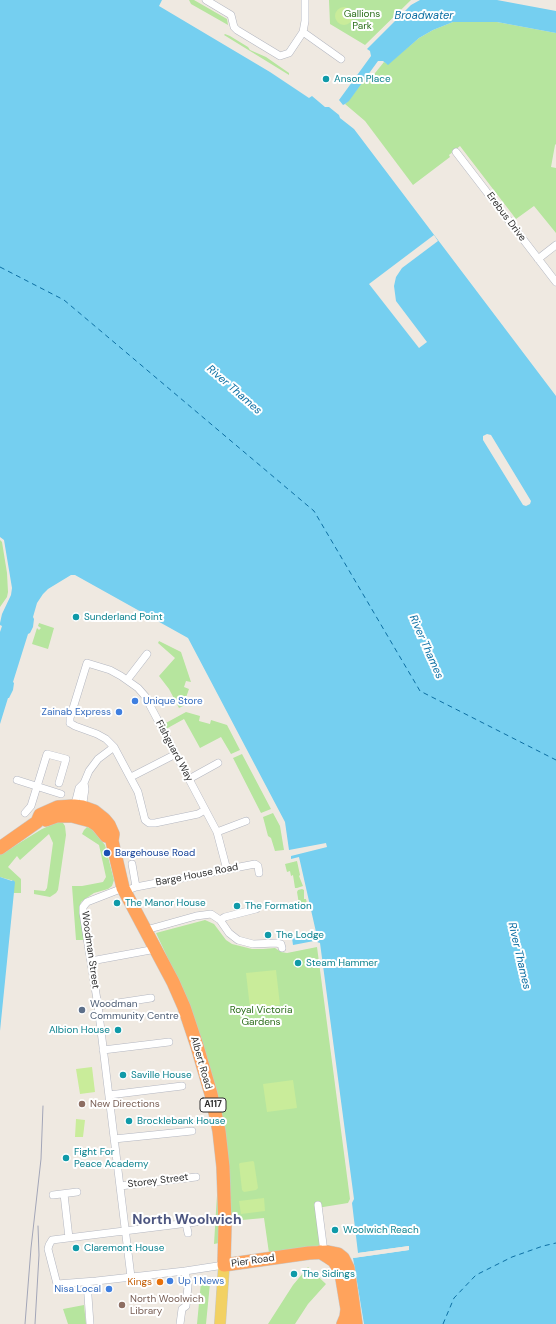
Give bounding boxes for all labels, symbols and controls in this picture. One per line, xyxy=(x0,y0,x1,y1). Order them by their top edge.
park label: Gallions Park xyxy=(344,8,380,32)
water label: Broadwater xyxy=(395,9,453,23)
place label: Anson Place xyxy=(334,73,391,85)
marker: Anson Place xyxy=(321,74,331,84)
street label: Erebus Drive xyxy=(484,190,528,244)
water label: River Thames xyxy=(204,363,264,417)
place label: Sunderland Point xyxy=(84,611,163,623)
marker: Sunderland Point xyxy=(71,612,81,622)
water label: River Thames xyxy=(406,613,446,681)
place label: Unique Store xyxy=(143,695,203,707)
marker: Unique Store xyxy=(130,696,140,706)
place label: Zainab Express xyxy=(42,706,111,718)
marker: Zainab Express xyxy=(114,707,124,717)
street label: Fishguard Way xyxy=(153,718,195,784)
place label: Bargehouse Road xyxy=(115,847,195,859)
marker: Bargehouse Road xyxy=(102,848,112,858)
street label: Barge House Road xyxy=(155,861,239,889)
place label: The Manor House xyxy=(125,897,206,909)
marker: The Manor House xyxy=(112,898,122,908)
place label: The Formation xyxy=(245,900,312,912)
marker: The Formation xyxy=(232,901,242,911)
street label: Woodman Street xyxy=(79,910,101,990)
water label: River Thames xyxy=(505,921,533,991)
place label: The Lodge xyxy=(276,929,324,941)
marker: The Lodge xyxy=(263,930,273,940)
place label: Steam Hammer xyxy=(306,957,378,969)
marker: Steam Hammer xyxy=(293,958,303,968)
place label: Woodman Community Centre xyxy=(90,998,179,1022)
park label: Royal Victoria Gardens xyxy=(230,1004,292,1028)
marker: Woodman Community Centre xyxy=(77,1005,87,1015)
place label: Albion House xyxy=(49,1024,110,1036)
marker: Albion House xyxy=(113,1025,123,1035)
street label: Albert Road xyxy=(188,1035,214,1091)
place label: Saville House xyxy=(131,1069,192,1081)
marker: Saville House xyxy=(118,1070,128,1080)
place label: New Directions xyxy=(90,1098,160,1110)
road number: A117 xyxy=(200,1098,226,1112)
marker: New Directions xyxy=(77,1099,87,1109)
place label: Brocklebank House xyxy=(137,1115,225,1127)
marker: Brocklebank House xyxy=(124,1116,134,1126)
place label: Fight For Peace Academy xyxy=(74,1146,148,1170)
marker: Fight For Peace Academy xyxy=(61,1153,71,1163)
street label: Storey Street xyxy=(127,1171,189,1191)
district label: North Woolwich xyxy=(132,1212,242,1228)
place label: Woolwich Reach xyxy=(343,1224,419,1236)
marker: Woolwich Reach xyxy=(330,1225,340,1235)
place label: Claremont House xyxy=(84,1242,164,1254)
marker: Claremont House xyxy=(71,1243,81,1253)
street label: Pier Road xyxy=(231,1252,275,1270)
place label: The Sidings xyxy=(302,1268,355,1280)
marker: The Sidings xyxy=(289,1269,299,1279)
place label: Up 1 News xyxy=(178,1275,224,1287)
place label: Kings xyxy=(127,1276,152,1288)
marker: Up 1 News xyxy=(165,1276,175,1286)
marker: Kings xyxy=(155,1277,165,1287)
place label: Nisa Local xyxy=(54,1283,101,1295)
marker: Nisa Local xyxy=(104,1284,114,1294)
place label: North Woolwich Library xyxy=(130,1293,204,1316)
marker: North Woolwich Library xyxy=(117,1300,127,1310)

